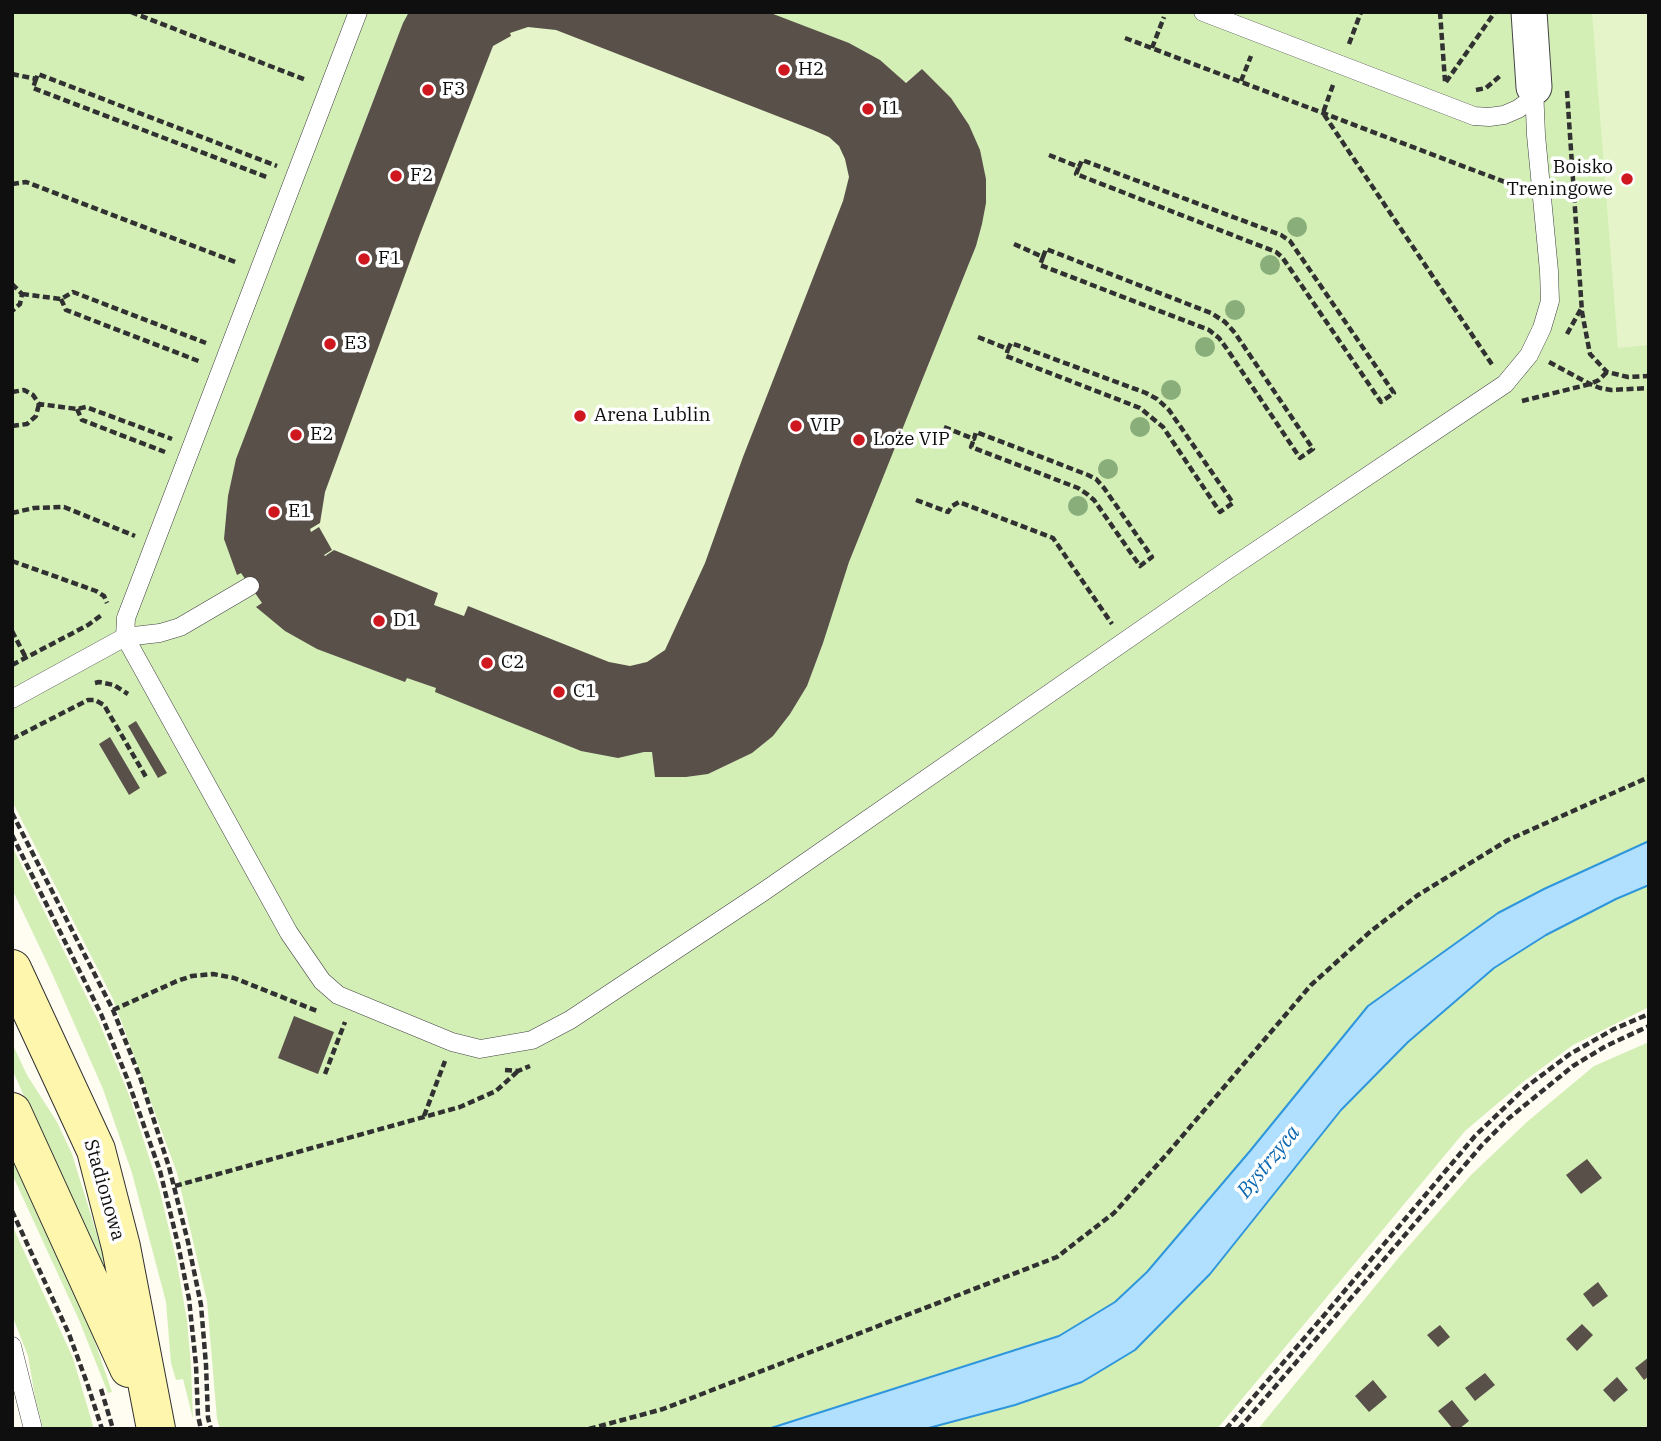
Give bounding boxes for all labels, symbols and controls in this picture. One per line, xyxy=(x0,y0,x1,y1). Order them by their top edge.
place label: H2 xyxy=(798,59,824,81)
marker: H2 xyxy=(776,62,792,78)
place label: F3 xyxy=(442,79,465,101)
marker: F3 xyxy=(420,82,436,98)
place label: I1 xyxy=(882,98,900,120)
marker: I1 xyxy=(860,101,876,117)
place label: Boisko Treningowe xyxy=(1506,157,1613,201)
place label: F2 xyxy=(410,165,433,187)
marker: F2 xyxy=(388,168,404,184)
marker: Boisko Treningowe xyxy=(1619,171,1635,187)
place label: F1 xyxy=(378,248,401,270)
marker: F1 xyxy=(356,251,372,267)
place label: E3 xyxy=(344,333,368,355)
marker: E3 xyxy=(322,336,338,352)
place label: Arena Lublin xyxy=(594,405,711,427)
marker: Arena Lublin xyxy=(572,408,588,424)
place label: VIP xyxy=(810,415,841,437)
marker: VIP xyxy=(788,418,804,434)
place label: E2 xyxy=(310,424,334,446)
marker: E2 xyxy=(288,427,304,443)
place label: Loże VIP xyxy=(873,429,950,451)
marker: Loże VIP xyxy=(851,432,867,448)
place label: E1 xyxy=(288,501,312,523)
marker: E1 xyxy=(266,504,282,520)
place label: D1 xyxy=(393,610,418,632)
marker: D1 xyxy=(371,613,387,629)
place label: C2 xyxy=(501,652,525,674)
marker: C2 xyxy=(479,655,495,671)
place label: C1 xyxy=(573,681,597,703)
marker: C1 xyxy=(551,684,567,700)
water label: Bystrzyca xyxy=(1232,1121,1306,1203)
street label: Stadionowa xyxy=(79,1137,129,1243)

